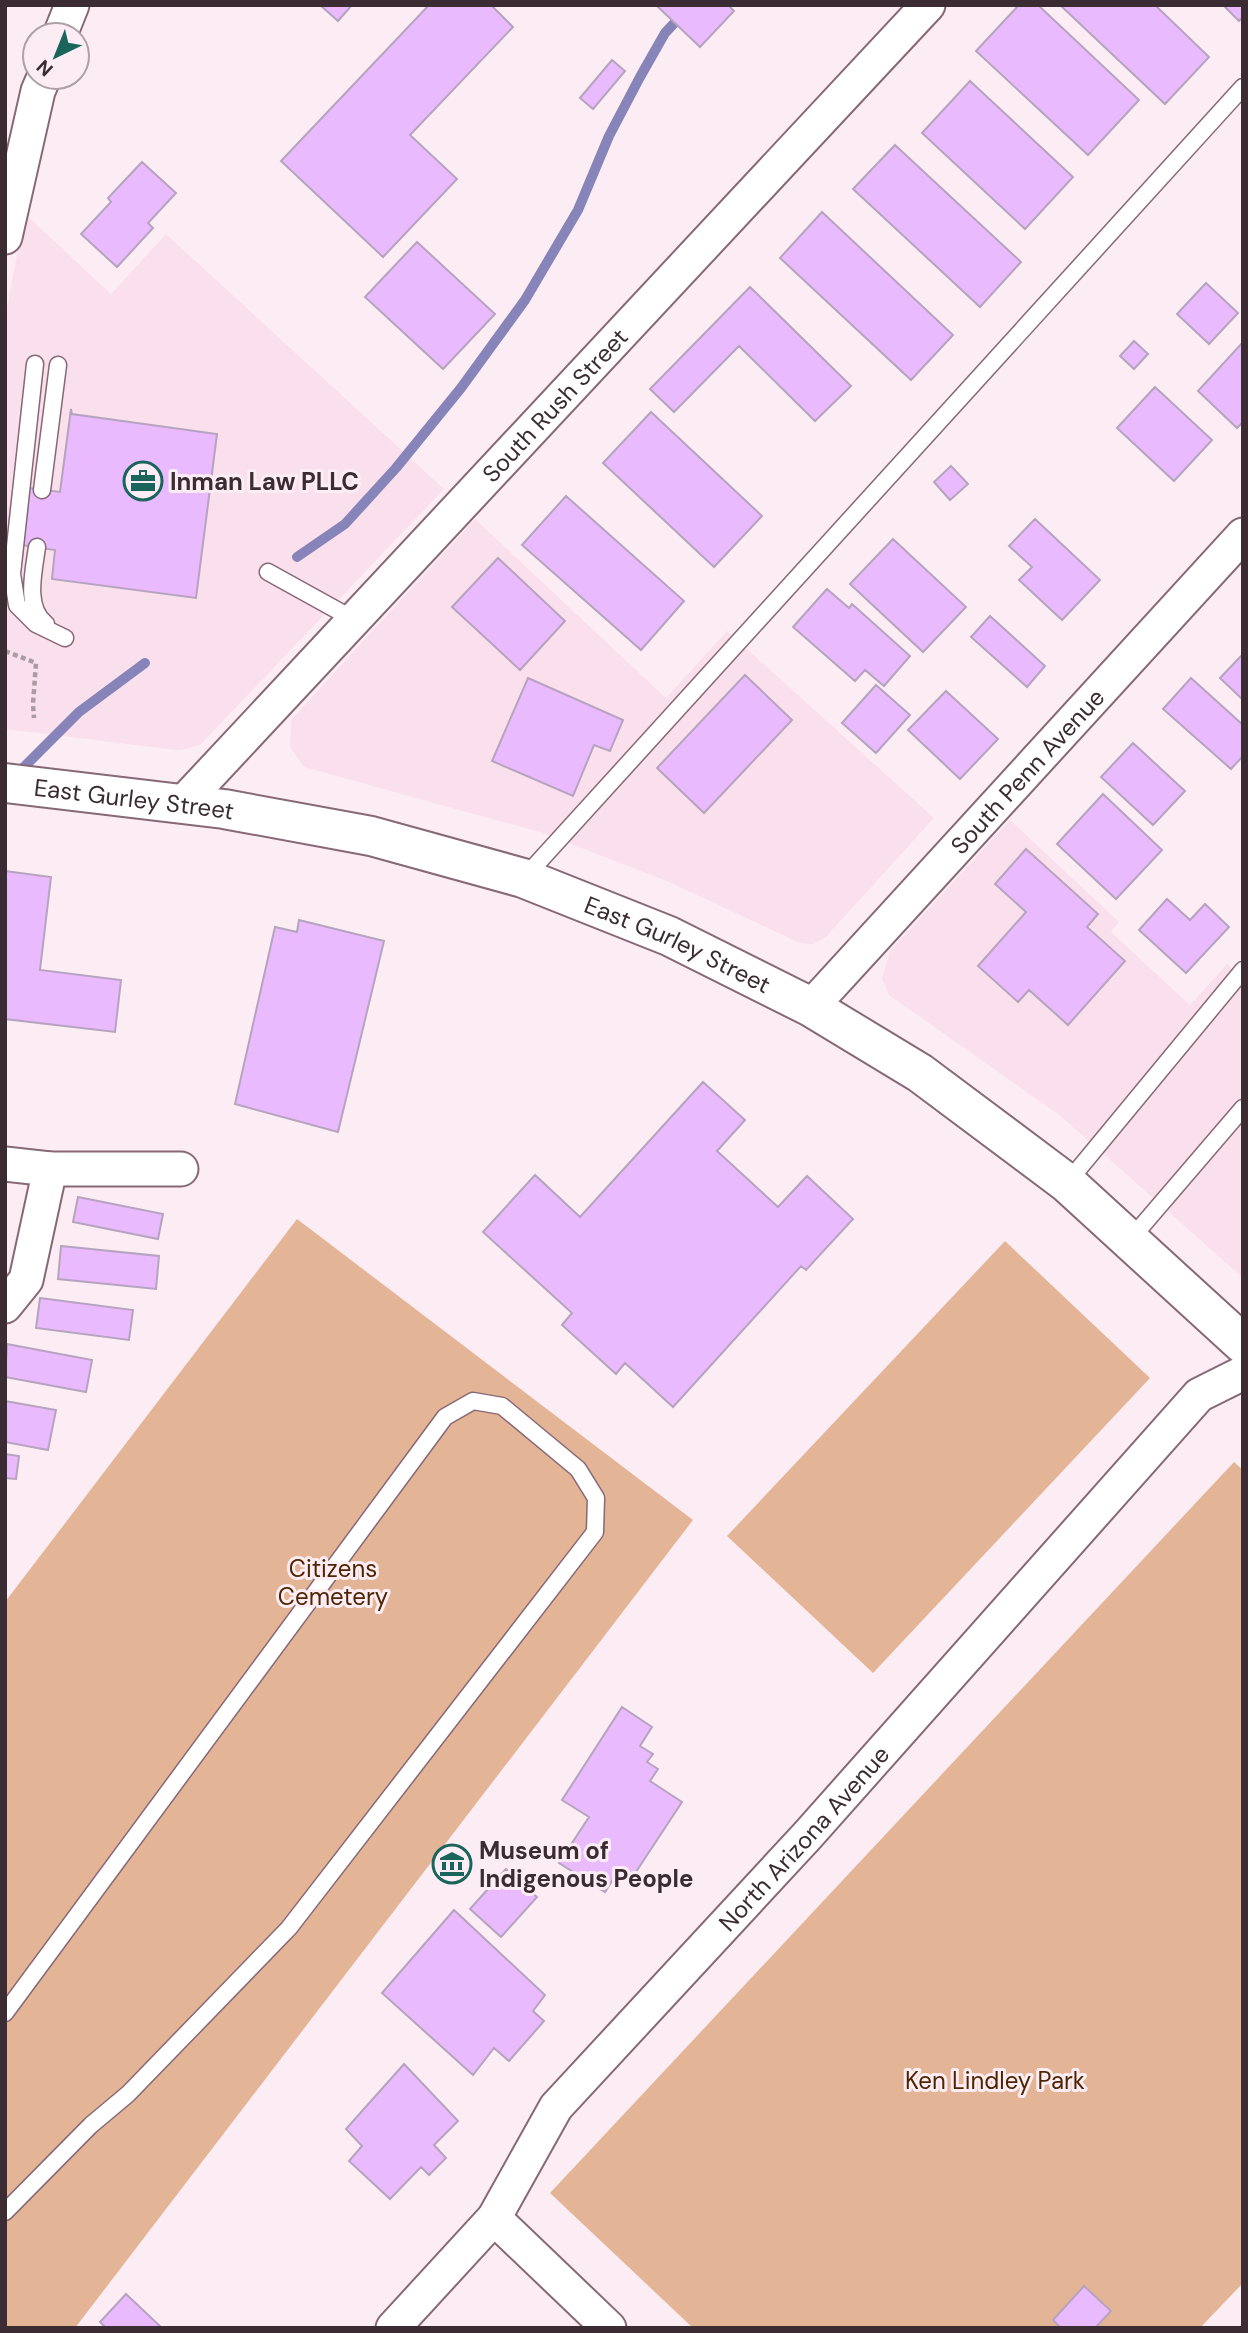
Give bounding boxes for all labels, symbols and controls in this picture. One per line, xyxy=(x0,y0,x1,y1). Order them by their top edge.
north arrow xyxy=(21,21,91,91)
text: N xyxy=(31,54,58,82)
street label: South Rush Street xyxy=(475,321,634,489)
office icon: Inman Law PLLC xyxy=(122,460,164,502)
place label: Inman Law PLLC xyxy=(170,466,359,497)
street label: South Penn Avenue xyxy=(943,682,1111,860)
street label: East Gurley Street xyxy=(32,771,237,826)
street label: East Gurley Street xyxy=(580,889,776,1000)
park label: Citizens Cemetery xyxy=(278,1553,388,1612)
street label: North Arizona Avenue xyxy=(711,1739,896,1937)
place label: Museum of Indigenous People xyxy=(479,1835,693,1894)
museum icon: Museum of Indigenous People xyxy=(431,1843,473,1885)
park label: Ken Lindley Park xyxy=(905,2065,1085,2096)

